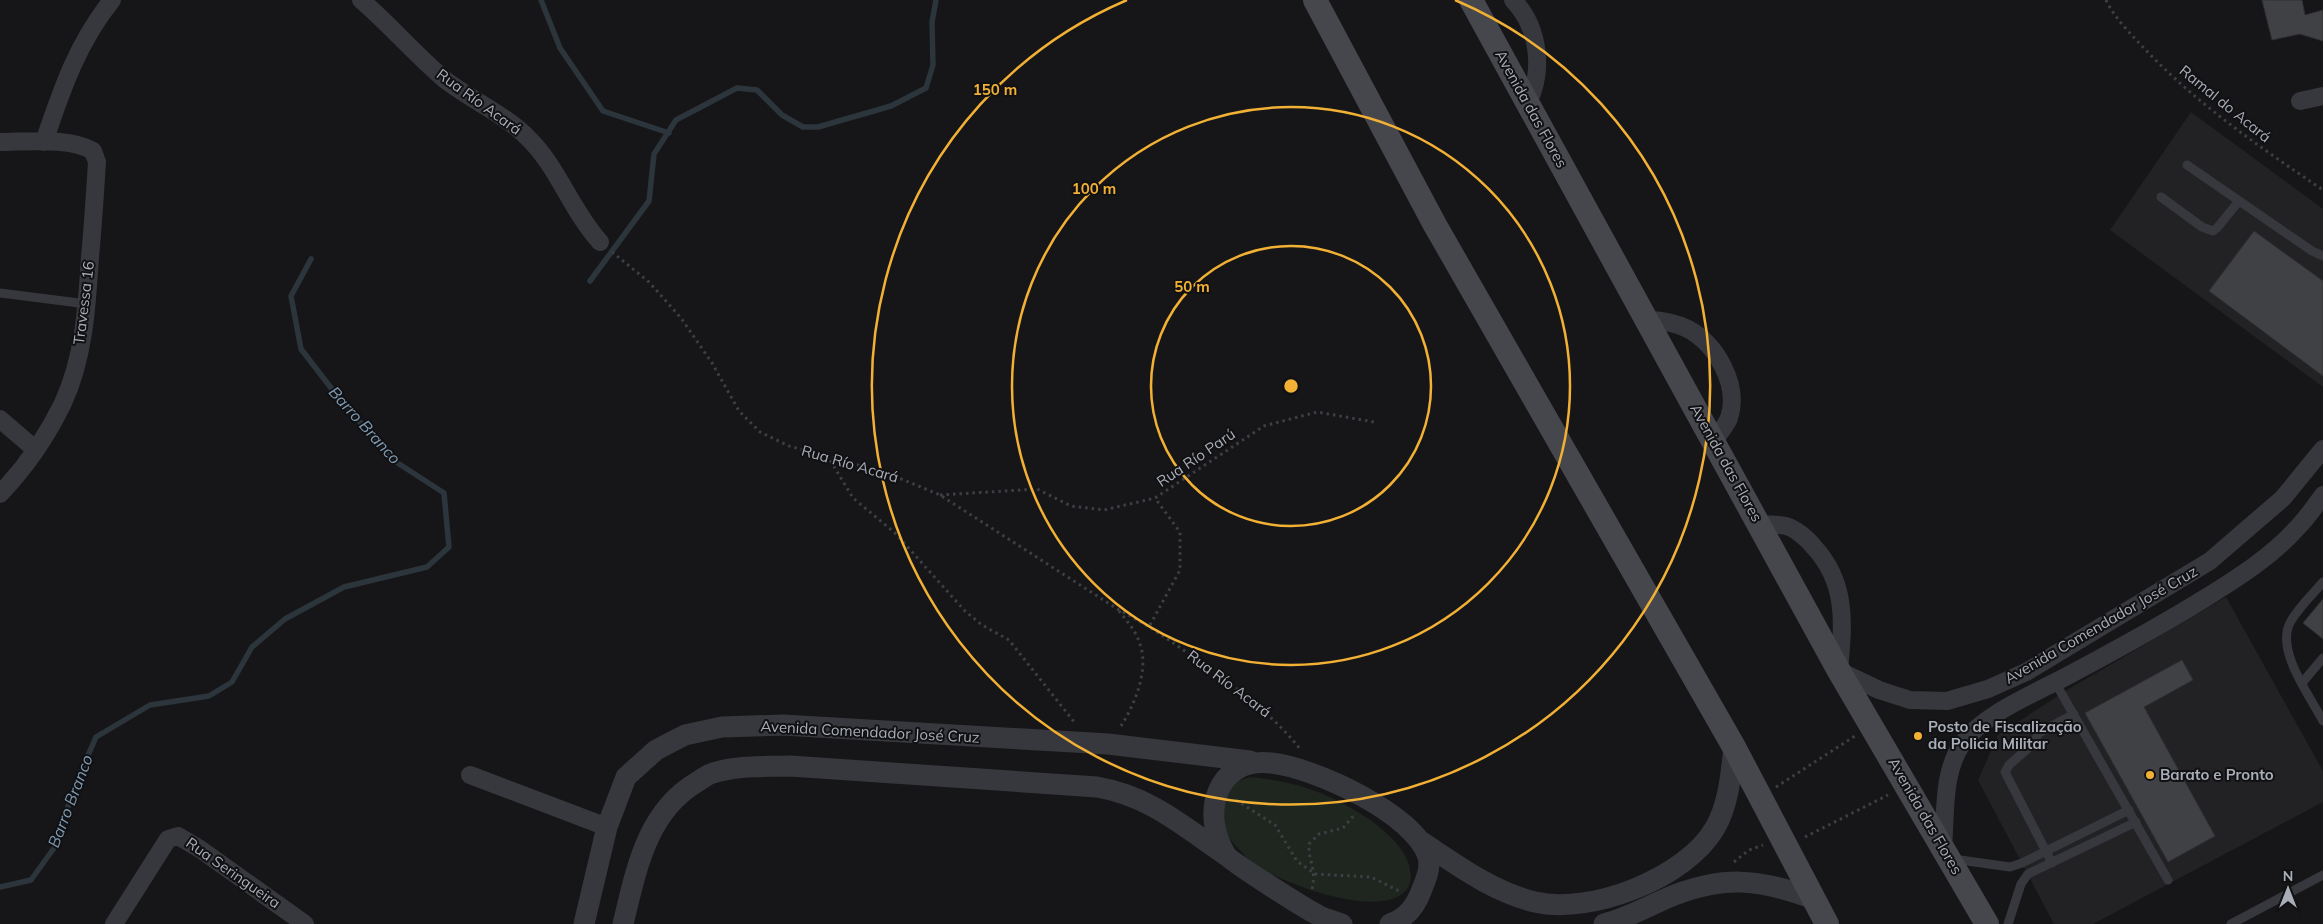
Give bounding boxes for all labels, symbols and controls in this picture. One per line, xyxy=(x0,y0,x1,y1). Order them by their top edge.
street label: Avenida das Flores xyxy=(1491,47,1572,171)
street label: Ramal do Acará xyxy=(2176,61,2275,146)
street label: Rua Río Acará xyxy=(433,64,525,139)
text: 150 m xyxy=(973,80,1017,99)
text: 100 m xyxy=(1072,179,1116,198)
street label: Travessa 16 xyxy=(69,260,98,346)
text: 50 m xyxy=(1174,277,1210,296)
centre of rings xyxy=(1282,377,1300,395)
water label: Barro Branco xyxy=(325,382,405,468)
street label: Avenida das Flores xyxy=(1686,401,1767,525)
street label: Rua Río Parú xyxy=(1153,424,1239,491)
street label: Rua Río Acará xyxy=(799,441,901,486)
street label: Avenida Comendador José Cruz xyxy=(2001,561,2201,688)
street label: Rua Río Acará xyxy=(1184,646,1275,721)
street label: Avenida Comendador José Cruz xyxy=(760,716,980,747)
place label: Posto de Fiscalização da Policia Militar xyxy=(1928,717,2082,753)
marker: Posto de Fiscalização da Policia Militar xyxy=(1912,730,1924,742)
water label: Barro Branco xyxy=(43,752,97,850)
street label: Avenida das Flores xyxy=(1884,754,1967,878)
place label: Barato e Pronto xyxy=(2160,765,2274,784)
marker: Barato e Pronto xyxy=(2144,769,2156,781)
street label: Rua Seringueira xyxy=(182,833,284,912)
north arrow xyxy=(2263,864,2313,914)
text: N xyxy=(2283,867,2293,885)

